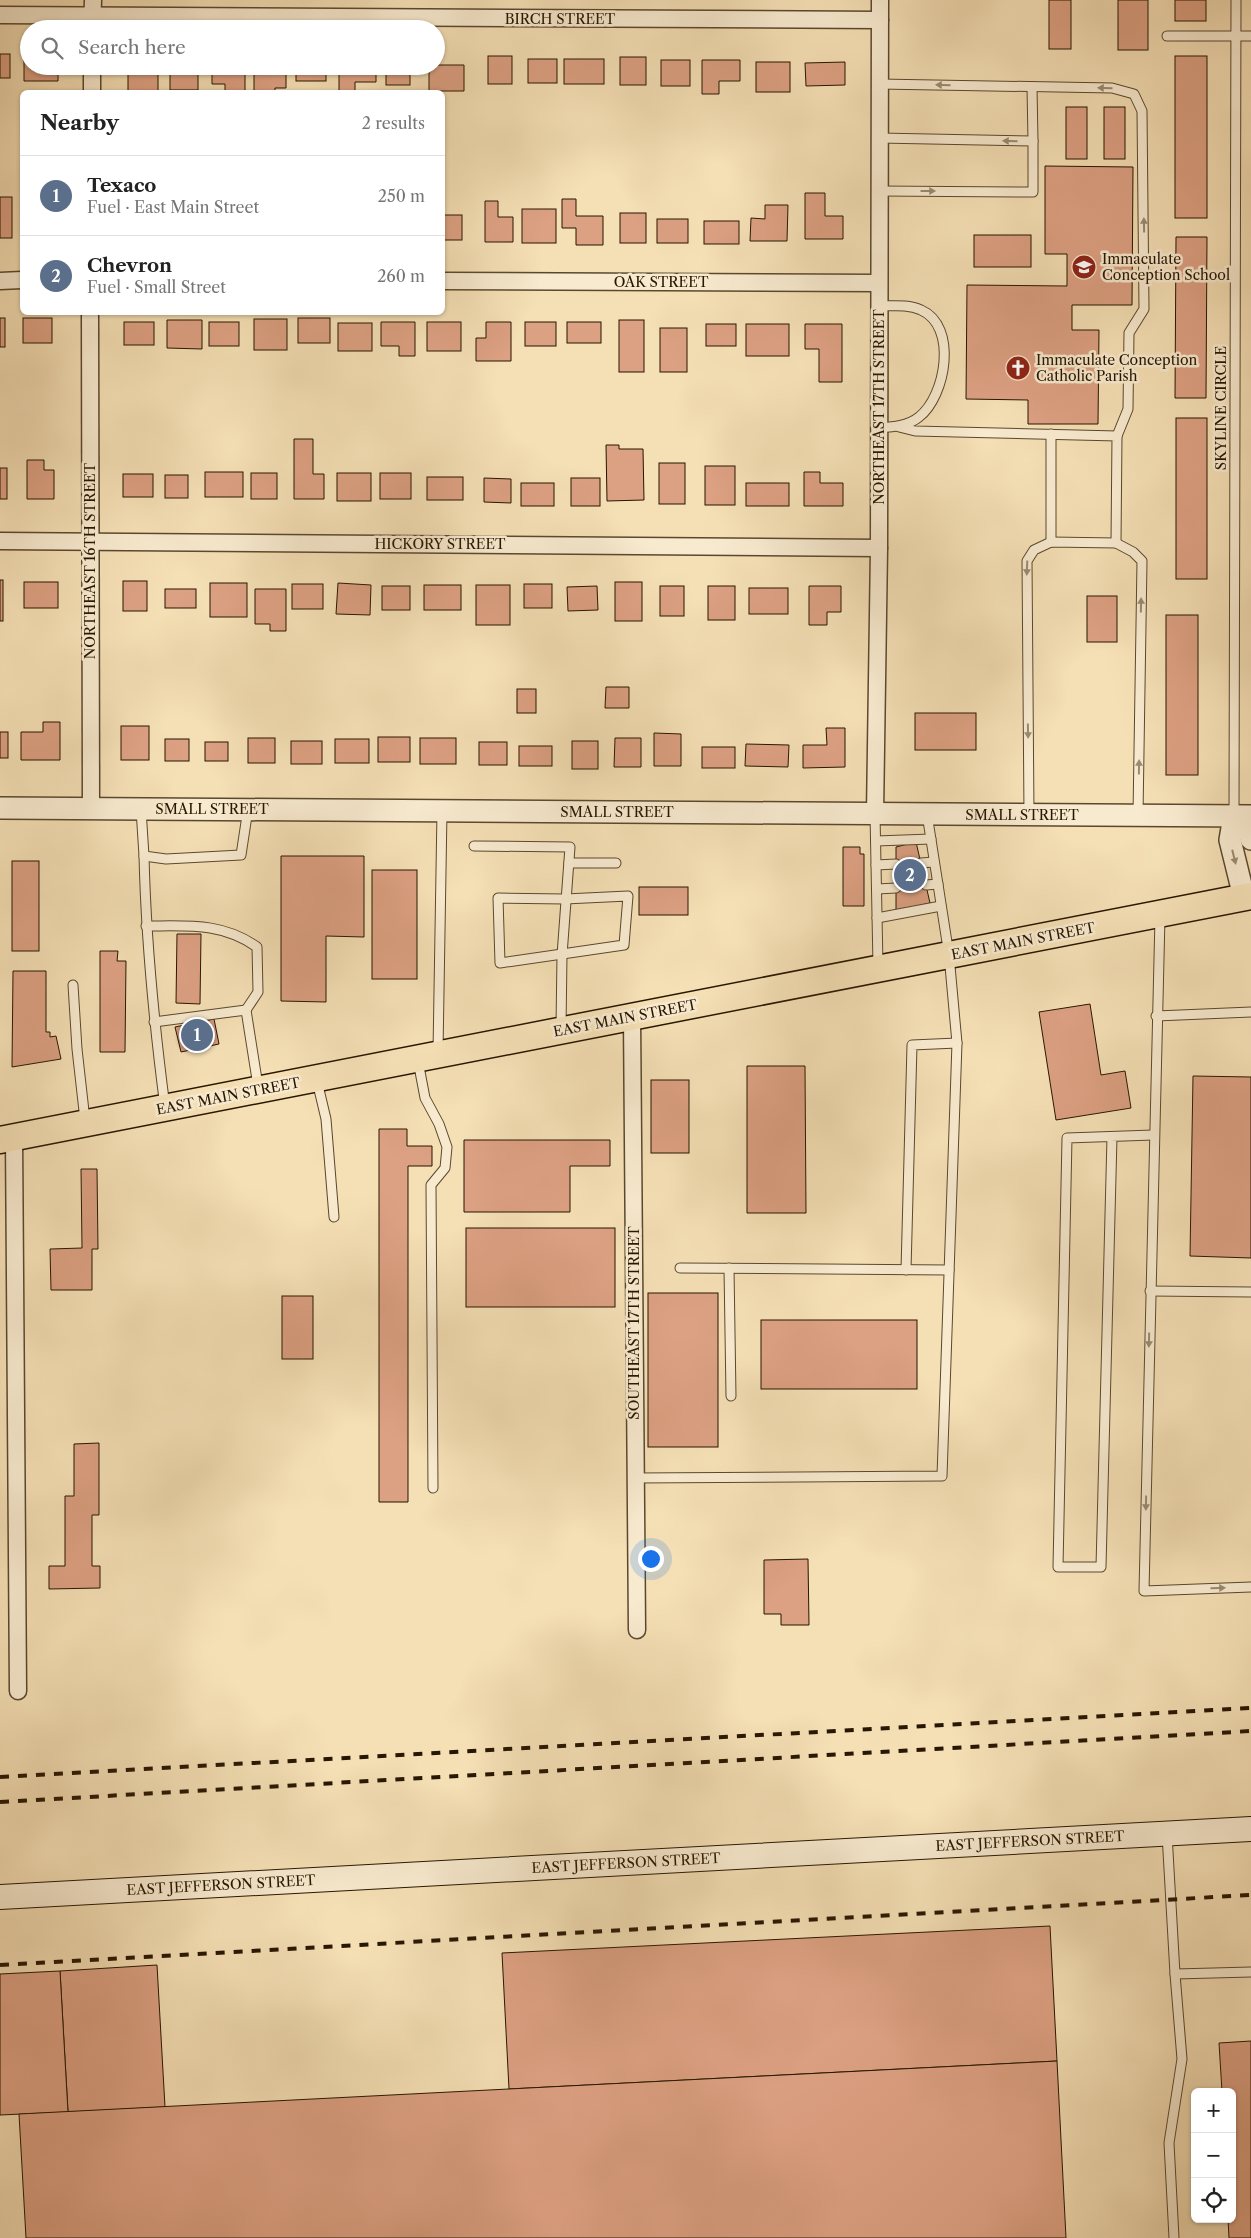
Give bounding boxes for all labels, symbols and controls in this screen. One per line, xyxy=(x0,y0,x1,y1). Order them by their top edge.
street label: BIRCH STREET xyxy=(505,10,616,28)
search box xyxy=(20,20,445,75)
icon: search xyxy=(38,34,66,62)
text: Search here xyxy=(78,36,186,59)
one-way arrow xyxy=(935,81,951,89)
one-way arrow xyxy=(1097,84,1113,92)
text: Nearby xyxy=(40,110,119,135)
text: 2 results xyxy=(362,113,425,133)
one-way arrow xyxy=(1001,136,1017,144)
text: Texaco xyxy=(87,174,156,197)
text: 1 xyxy=(52,186,60,206)
text: 250 m xyxy=(378,186,425,206)
one-way arrow xyxy=(920,187,936,195)
text: Fuel · East Main Street xyxy=(87,197,259,217)
one-way arrow xyxy=(1139,217,1147,233)
place label: Immaculate Conception School xyxy=(1102,250,1230,284)
text: Chevron xyxy=(87,254,172,277)
school or university icon: Immaculate Conception School xyxy=(1071,254,1097,280)
text: 2 xyxy=(51,266,61,286)
text: 260 m xyxy=(377,266,425,286)
street label: OAK STREET xyxy=(614,273,709,291)
text: Fuel · Small Street xyxy=(87,277,226,297)
street label: NORTHEAST 17TH STREET xyxy=(870,309,888,505)
street label: SKYLINE CIRCLE xyxy=(1212,346,1230,470)
place label: Immaculate Conception Catholic Parish xyxy=(1036,351,1198,385)
church icon: Immaculate Conception Catholic Parish xyxy=(1005,355,1031,381)
street label: NORTHEAST 16TH STREET xyxy=(81,462,99,659)
street label: HICKORY STREET xyxy=(374,535,506,553)
one-way arrow xyxy=(1023,561,1031,577)
one-way arrow xyxy=(1137,596,1145,612)
one-way arrow xyxy=(1024,723,1032,739)
one-way arrow xyxy=(1135,759,1143,775)
street label: SMALL STREET xyxy=(155,800,269,818)
street label: SMALL STREET xyxy=(560,803,674,821)
street label: SMALL STREET xyxy=(965,806,1079,824)
one-way arrow xyxy=(1230,849,1238,864)
pin: 2 xyxy=(894,856,926,894)
street label: EAST MAIN STREET xyxy=(950,918,1097,964)
street label: EAST MAIN STREET xyxy=(552,995,699,1041)
pin: 1 xyxy=(181,1016,213,1054)
street label: EAST MAIN STREET xyxy=(155,1073,302,1119)
street label: SOUTHEAST 17TH STREET xyxy=(625,1226,643,1420)
one-way arrow xyxy=(1145,1332,1153,1348)
one-way arrow xyxy=(1141,1495,1149,1511)
your location xyxy=(638,1546,664,1572)
one-way arrow xyxy=(1210,1584,1226,1592)
street label: EAST JEFFERSON STREET xyxy=(935,1827,1125,1855)
street label: EAST JEFFERSON STREET xyxy=(531,1849,721,1877)
street label: EAST JEFFERSON STREET xyxy=(126,1871,316,1899)
map controls xyxy=(1191,2088,1236,2223)
button: + xyxy=(1191,2088,1236,2133)
button: − xyxy=(1191,2133,1236,2178)
button: locate xyxy=(1191,2178,1236,2223)

